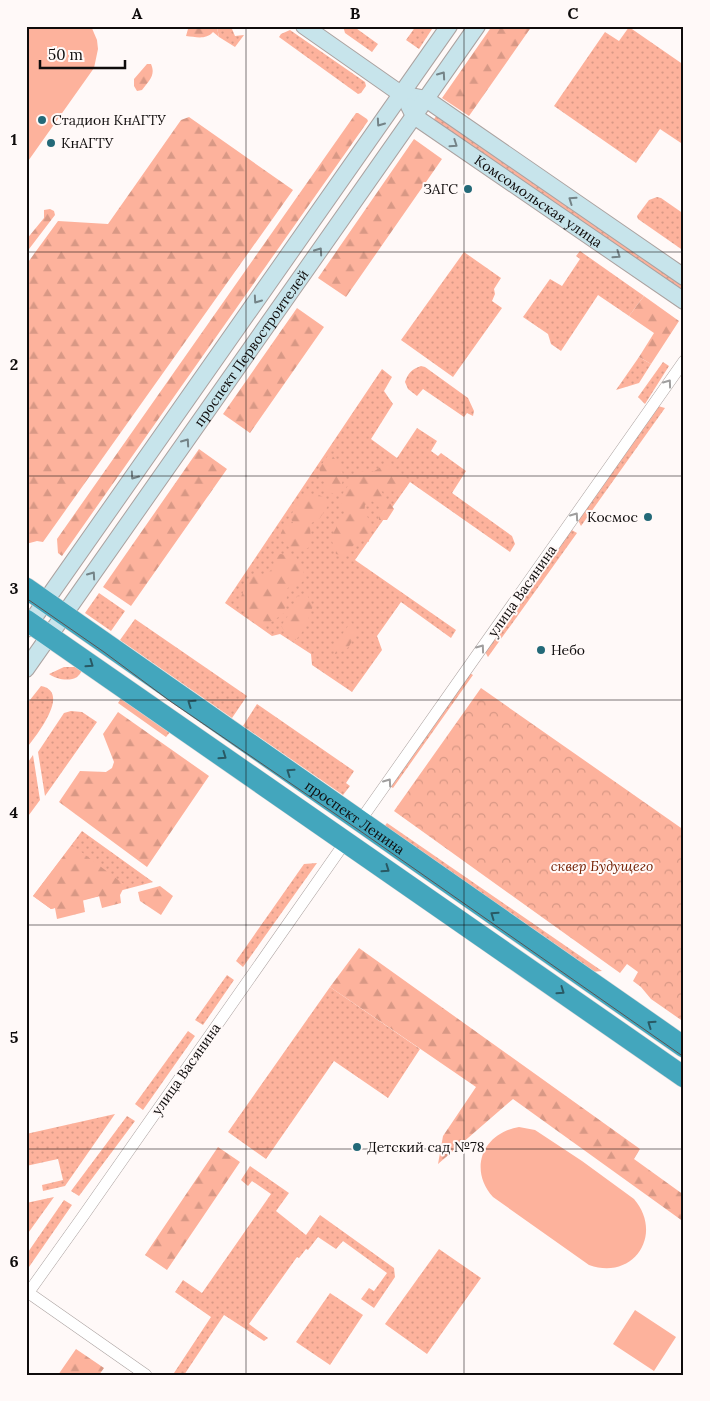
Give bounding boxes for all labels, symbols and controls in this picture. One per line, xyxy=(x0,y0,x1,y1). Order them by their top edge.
text: A xyxy=(132,3,143,23)
text: B xyxy=(350,3,361,23)
text: C xyxy=(567,3,579,23)
scale bar xyxy=(40,38,125,70)
text: 50 m xyxy=(48,45,83,64)
one-way arrow xyxy=(436,71,445,81)
place label: Стадион КнАГТУ xyxy=(52,111,166,129)
marker: Стадион КнАГТУ xyxy=(36,114,48,126)
one-way arrow xyxy=(377,118,386,127)
text: 1 xyxy=(11,129,17,149)
place label: КнАГТУ xyxy=(61,134,114,152)
marker: КнАГТУ xyxy=(45,137,57,149)
one-way arrow xyxy=(448,138,458,147)
street label: Комсомольская улица xyxy=(471,151,606,251)
place label: ЗАГС xyxy=(423,180,458,198)
marker: ЗАГС xyxy=(462,183,474,195)
one-way arrow xyxy=(568,197,577,206)
one-way arrow xyxy=(313,247,322,257)
one-way arrow xyxy=(611,249,621,258)
street label: проспект Первостроителей xyxy=(190,266,313,430)
one-way arrow xyxy=(254,294,263,303)
text: 2 xyxy=(10,354,18,374)
one-way arrow xyxy=(662,379,671,388)
one-way arrow xyxy=(180,438,189,448)
one-way arrow xyxy=(131,470,140,479)
place label: Космос xyxy=(587,508,638,526)
marker: Космос xyxy=(642,511,654,523)
one-way arrow xyxy=(569,512,578,521)
street label: улица Васянина xyxy=(484,541,560,641)
one-way arrow xyxy=(86,571,95,581)
text: 3 xyxy=(10,578,19,598)
place label: Небо xyxy=(551,641,585,659)
marker: Небо xyxy=(535,644,547,656)
one-way arrow xyxy=(475,645,484,654)
one-way arrow xyxy=(84,658,94,667)
one-way arrow xyxy=(187,700,197,709)
one-way arrow xyxy=(218,750,227,759)
one-way arrow xyxy=(286,769,295,778)
street label: проспект Ленина xyxy=(302,776,408,858)
one-way arrow xyxy=(382,778,391,787)
text: 4 xyxy=(10,802,19,822)
park label: сквер Будущего xyxy=(551,857,653,875)
one-way arrow xyxy=(380,863,390,872)
one-way arrow xyxy=(491,912,500,921)
one-way arrow xyxy=(555,985,564,994)
street label: улица Васянина xyxy=(148,1019,224,1119)
one-way arrow xyxy=(647,1021,656,1030)
text: 5 xyxy=(10,1027,19,1047)
place label: Детский сад №78 xyxy=(367,1138,485,1156)
marker: Детский сад №78 xyxy=(351,1141,363,1153)
text: 6 xyxy=(9,1251,19,1271)

